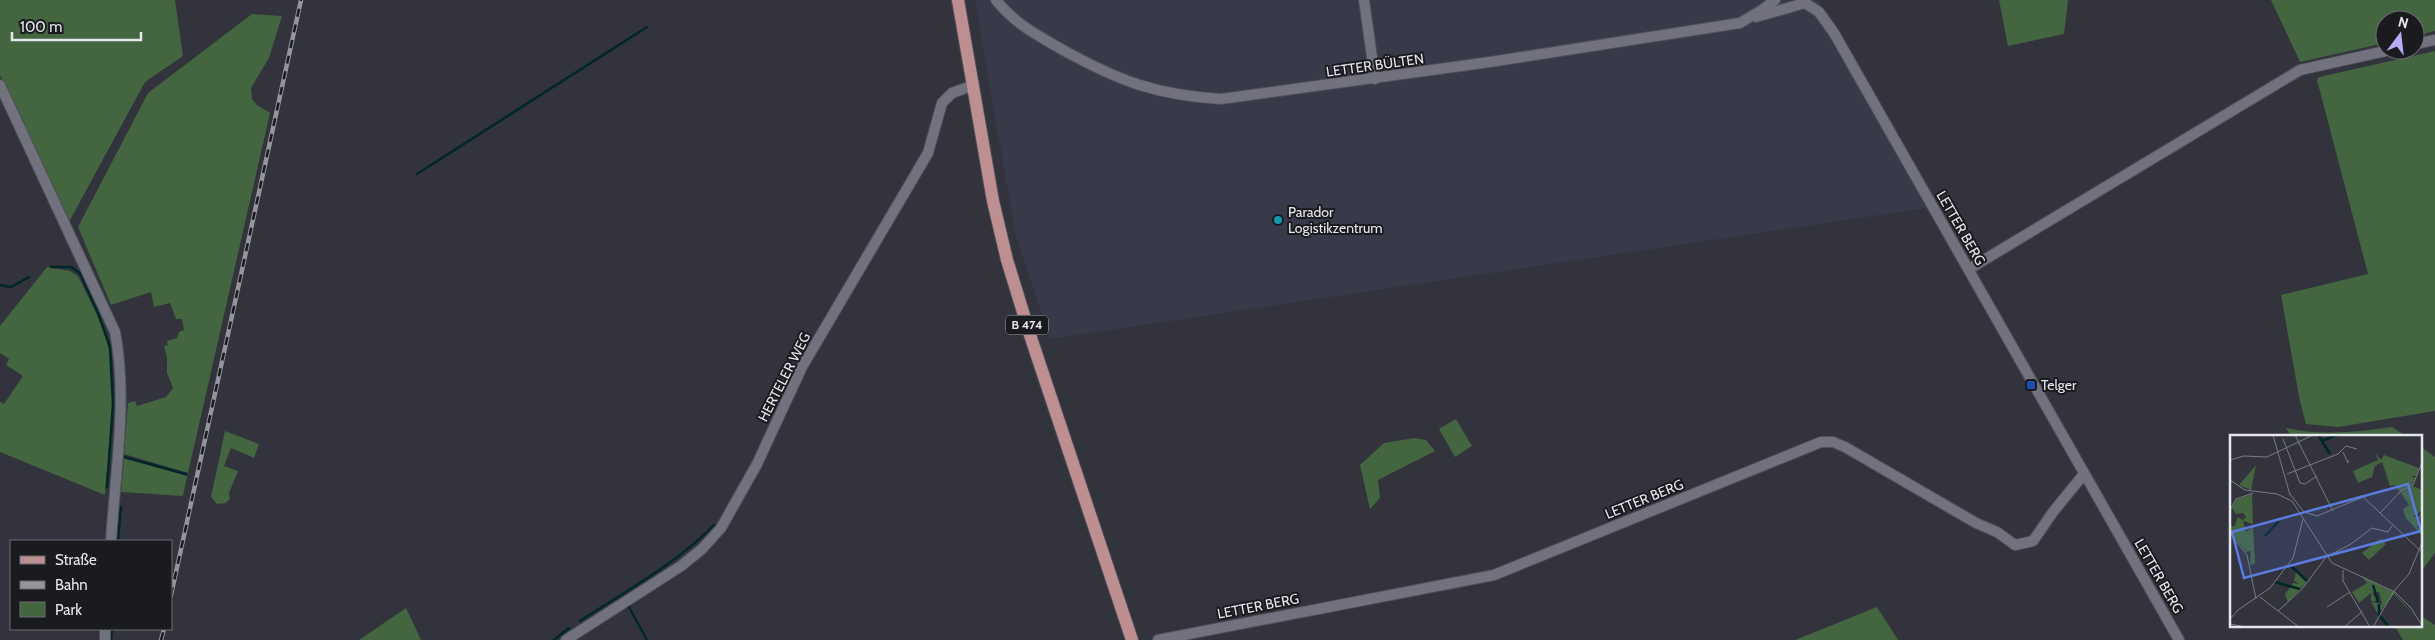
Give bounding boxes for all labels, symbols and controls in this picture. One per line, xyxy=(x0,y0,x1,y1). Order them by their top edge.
scale bar xyxy=(12,10,141,42)
north arrow xyxy=(2375,10,2425,60)
text: N xyxy=(2396,12,2410,32)
text: 100 m xyxy=(20,18,62,36)
street label: LETTER BÜLTEN xyxy=(1325,49,1425,81)
street label: LETTER BERG xyxy=(1932,188,1990,268)
place label: Parador Logistikzentrum xyxy=(1288,203,1383,237)
marker: Parador Logistikzentrum xyxy=(1272,214,1284,226)
road number: B 474 xyxy=(1006,316,1048,334)
street label: HERTELER WEG xyxy=(754,329,814,425)
place label: Telger xyxy=(2041,376,2077,394)
marker: Telger xyxy=(2025,379,2037,391)
inset map xyxy=(2230,435,2422,628)
street label: LETTER BERG xyxy=(1602,475,1686,523)
street label: LETTER BERG xyxy=(2130,536,2188,616)
legend xyxy=(10,540,172,630)
text: Straße xyxy=(55,551,97,569)
text: Bahn xyxy=(55,576,88,594)
street label: LETTER BERG xyxy=(1216,589,1300,623)
text: Park xyxy=(55,601,82,619)

